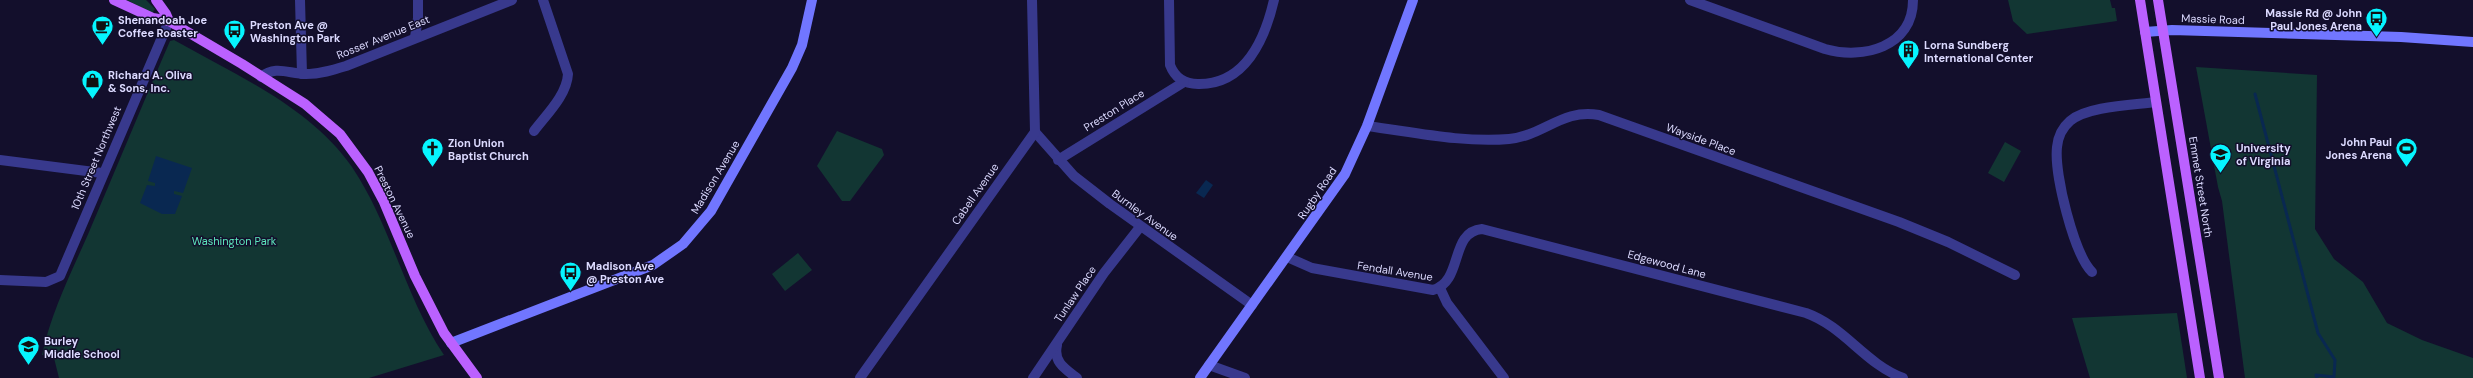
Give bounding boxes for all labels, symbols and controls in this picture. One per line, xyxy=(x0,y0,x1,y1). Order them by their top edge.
place label: Massie Rd @ John Paul Jones Arena xyxy=(2265,6,2362,33)
bus stop icon: Massie Rd @ John Paul Jones Arena xyxy=(2364,6,2390,39)
street label: Massie Road xyxy=(2181,11,2245,27)
street label: Rosser Avenue East xyxy=(334,12,432,62)
cafe icon: Shenandoah Joe Coffee Roaster xyxy=(90,13,116,46)
place label: Shenandoah Joe Coffee Roaster xyxy=(118,13,207,40)
bus stop icon: Preston Ave @ Washington Park xyxy=(222,18,248,51)
place label: Preston Ave @ Washington Park xyxy=(250,18,341,45)
building icon: Lorna Sundberg International Center xyxy=(1895,38,1921,71)
place label: Lorna Sundberg International Center xyxy=(1924,38,2034,65)
shop icon: Richard A. Oliva & Sons, Inc. xyxy=(79,68,105,101)
place label: Richard A. Oliva & Sons, Inc. xyxy=(108,68,192,95)
street label: Preston Place xyxy=(1081,86,1147,134)
street label: 10th Street Northwest xyxy=(68,104,124,212)
street label: Wayside Place xyxy=(1664,120,1738,158)
place label: John Paul Jones Arena xyxy=(2325,135,2392,162)
sports icon: John Paul Jones Arena xyxy=(2394,135,2420,168)
church icon: Zion Union Baptist Church xyxy=(419,136,445,169)
place label: Zion Union Baptist Church xyxy=(448,136,529,163)
street label: Emmet Street North xyxy=(2186,136,2216,238)
street label: Madison Avenue xyxy=(688,138,742,216)
school or university icon: University of Virginia xyxy=(2207,141,2233,174)
place label: University of Virginia xyxy=(2236,141,2291,168)
street label: Cabell Avenue xyxy=(949,160,1001,228)
street label: Preston Avenue xyxy=(371,163,419,241)
street label: Rugby Road xyxy=(1294,164,1340,222)
street label: Burnley Avenue xyxy=(1109,186,1181,244)
park label: Washington Park xyxy=(192,234,277,248)
street label: Edgewood Lane xyxy=(1626,247,1708,281)
street label: Fendall Avenue xyxy=(1356,258,1434,284)
bus stop icon: Madison Ave @ Preston Ave xyxy=(557,259,583,292)
place label: Madison Ave @ Preston Ave xyxy=(586,259,664,286)
street label: Tunlaw Place xyxy=(1051,263,1099,325)
school or university icon: Burley Middle School xyxy=(15,334,41,367)
place label: Burley Middle School xyxy=(44,334,120,361)

